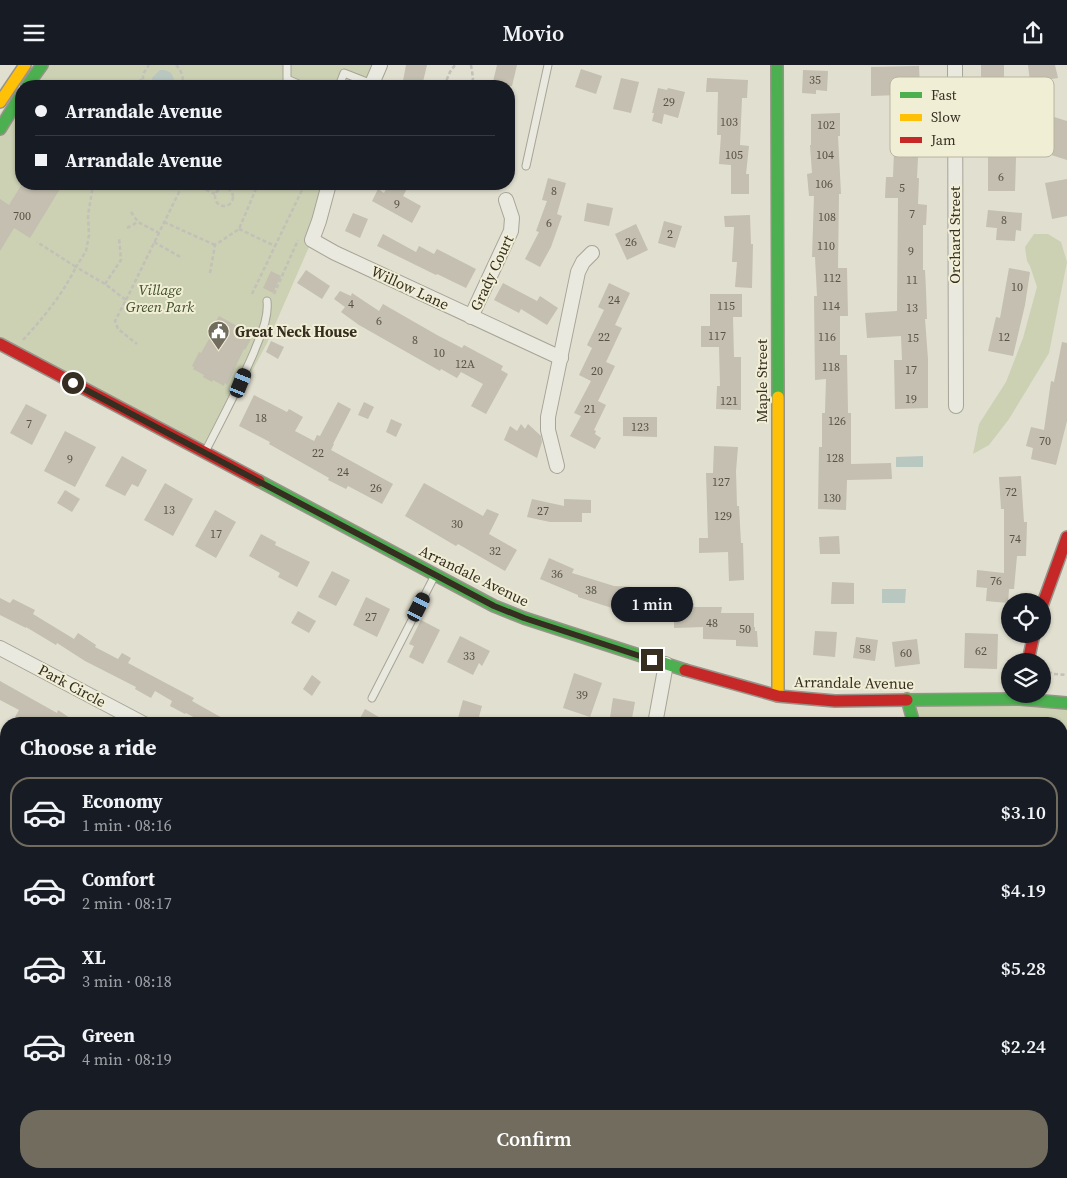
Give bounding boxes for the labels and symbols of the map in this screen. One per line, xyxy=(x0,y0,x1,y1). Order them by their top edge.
house number: 35 xyxy=(809,72,821,88)
legend xyxy=(890,77,1054,157)
text: Fast xyxy=(931,85,957,105)
house number: 29 xyxy=(663,94,675,110)
text: Slow xyxy=(931,107,961,127)
house number: 103 xyxy=(720,114,738,130)
house number: 102 xyxy=(817,117,835,133)
text: Jam xyxy=(930,130,956,150)
house number: 105 xyxy=(725,147,743,163)
house number: 104 xyxy=(816,147,834,163)
house number: 6 xyxy=(998,169,1004,185)
house number: 106 xyxy=(815,176,833,192)
house number: 5 xyxy=(899,180,905,196)
house number: 8 xyxy=(551,183,557,199)
street label: Orchard Street xyxy=(944,186,965,284)
house number: 9 xyxy=(394,196,400,212)
house number: 7 xyxy=(909,206,915,222)
house number: 700 xyxy=(13,208,31,224)
house number: 108 xyxy=(818,209,836,225)
house number: 8 xyxy=(1001,212,1007,228)
house number: 6 xyxy=(546,215,552,231)
house number: 2 xyxy=(667,226,673,242)
street label: Grady Court xyxy=(465,231,518,314)
house number: 26 xyxy=(625,234,637,250)
house number: 110 xyxy=(817,238,835,254)
house number: 9 xyxy=(908,243,914,259)
street label: Willow Lane xyxy=(368,260,453,315)
house number: 112 xyxy=(823,270,841,286)
house number: 11 xyxy=(906,272,918,288)
park label: Village Green Park xyxy=(126,279,195,317)
house number: 10 xyxy=(1011,279,1023,295)
house number: 24 xyxy=(608,292,620,308)
house number: 4 xyxy=(348,296,354,312)
house number: 115 xyxy=(717,298,735,314)
house number: 114 xyxy=(822,298,840,314)
house number: 13 xyxy=(906,300,918,316)
house number: 6 xyxy=(376,313,382,329)
public building icon: Great Neck House xyxy=(207,320,231,351)
place label: Great Neck House xyxy=(235,321,357,342)
house number: 117 xyxy=(708,328,726,344)
house number: 22 xyxy=(598,329,610,345)
house number: 116 xyxy=(818,329,836,345)
house number: 12 xyxy=(998,329,1010,345)
house number: 15 xyxy=(907,330,919,346)
house number: 8 xyxy=(412,332,418,348)
street label: Maple Street xyxy=(751,339,772,423)
house number: 10 xyxy=(433,345,445,361)
house number: 12A xyxy=(455,356,475,372)
house number: 118 xyxy=(822,359,840,375)
house number: 17 xyxy=(905,362,917,378)
house number: 20 xyxy=(591,363,603,379)
car xyxy=(228,366,253,400)
route start xyxy=(62,372,84,394)
house number: 19 xyxy=(905,391,917,407)
house number: 121 xyxy=(720,393,738,409)
house number: 21 xyxy=(584,401,596,417)
house number: 18 xyxy=(255,410,267,426)
house number: 126 xyxy=(828,413,846,429)
house number: 7 xyxy=(26,416,32,432)
house number: 123 xyxy=(631,419,649,435)
house number: 70 xyxy=(1039,433,1051,449)
house number: 22 xyxy=(312,445,324,461)
house number: 128 xyxy=(826,450,844,466)
house number: 9 xyxy=(67,451,73,467)
house number: 24 xyxy=(337,464,349,480)
house number: 127 xyxy=(712,474,730,490)
house number: 26 xyxy=(370,480,382,496)
house number: 72 xyxy=(1005,484,1017,500)
house number: 130 xyxy=(823,490,841,506)
house number: 13 xyxy=(163,502,175,518)
house number: 27 xyxy=(537,503,549,519)
house number: 129 xyxy=(714,508,732,524)
house number: 30 xyxy=(451,516,463,532)
house number: 17 xyxy=(210,526,222,542)
house number: 74 xyxy=(1009,531,1021,547)
street label: Arrandale Avenue xyxy=(416,540,533,611)
house number: 32 xyxy=(489,543,501,559)
house number: 36 xyxy=(551,566,563,582)
house number: 76 xyxy=(990,573,1002,589)
house number: 38 xyxy=(585,582,597,598)
callout: 1 min xyxy=(611,587,693,623)
car xyxy=(405,590,432,624)
house number: 27 xyxy=(365,609,377,625)
house number: 48 xyxy=(706,615,718,631)
house number: 50 xyxy=(739,621,751,637)
house number: 58 xyxy=(859,641,871,657)
house number: 62 xyxy=(975,643,987,659)
house number: 60 xyxy=(900,645,912,661)
house number: 33 xyxy=(463,648,475,664)
route end xyxy=(641,649,663,671)
street label: Park Circle xyxy=(35,659,110,712)
street label: Arrandale Avenue xyxy=(794,671,915,694)
house number: 39 xyxy=(576,687,588,703)

